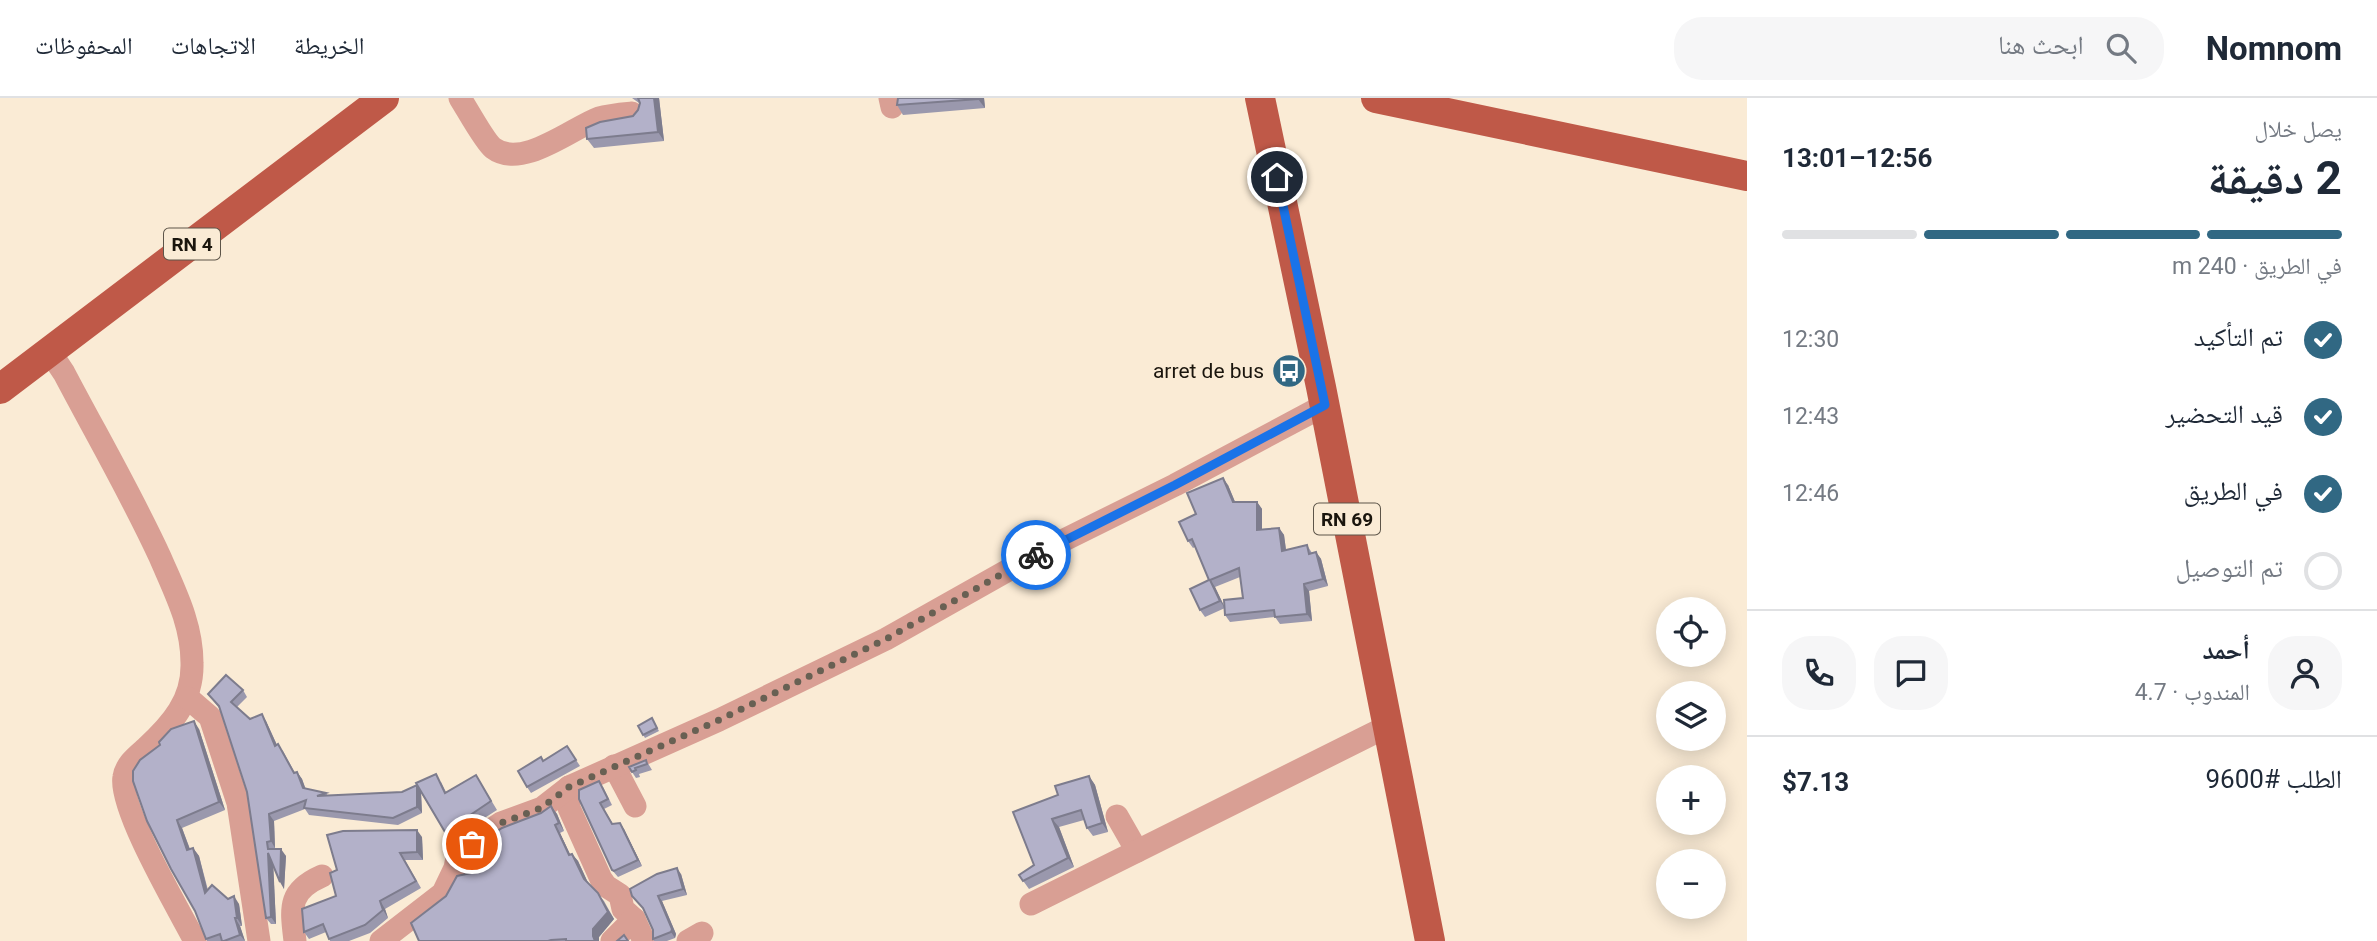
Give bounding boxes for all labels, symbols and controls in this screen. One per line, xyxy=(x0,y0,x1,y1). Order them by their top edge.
search box xyxy=(1674,17,2164,80)
icon: search xyxy=(2102,29,2140,67)
text: Nomnom xyxy=(2206,29,2342,68)
text: ابحث هنا xyxy=(1998,30,2084,60)
text: المحفوظات xyxy=(35,32,133,60)
text: الاتجاهات xyxy=(171,32,256,60)
text: الخريطة xyxy=(294,32,365,60)
text: يصل خلال xyxy=(2255,116,2342,143)
text: 12:56–13:01 xyxy=(1782,143,1932,173)
pin xyxy=(1247,147,1307,207)
text: 2 دقيقة xyxy=(2208,151,2342,205)
icon: home xyxy=(1258,158,1296,196)
road number: RN 4 xyxy=(164,228,220,260)
text: في الطريق · 240 m xyxy=(2172,253,2342,280)
icon: check xyxy=(2304,321,2342,359)
text: تم التأكيد xyxy=(2194,322,2283,352)
text: 12:30 xyxy=(1782,326,1839,353)
bus stop icon: arret de bus xyxy=(1270,352,1308,390)
place label: arret de bus xyxy=(1153,359,1264,383)
icon: check xyxy=(2304,398,2342,436)
text: قيد التحضير xyxy=(2165,399,2283,429)
text: 12:43 xyxy=(1782,403,1839,430)
icon: check xyxy=(2304,475,2342,513)
text: في الطريق xyxy=(2184,476,2283,506)
text: 12:46 xyxy=(1782,480,1839,507)
road number: RN 69 xyxy=(1314,504,1380,534)
courier xyxy=(1001,520,1071,590)
icon: bike xyxy=(1017,536,1055,574)
text: تم التوصيل xyxy=(2176,553,2283,583)
map controls xyxy=(1656,597,1726,919)
button: locate xyxy=(1656,597,1726,667)
text: أحمد xyxy=(2202,635,2250,665)
button: phone xyxy=(1782,636,1856,710)
button: chat xyxy=(1874,636,1948,710)
button: person xyxy=(2268,636,2342,710)
text: المندوب · 4.7 xyxy=(2135,679,2250,706)
button: layers xyxy=(1656,681,1726,751)
text: الطلب #9600 xyxy=(2205,764,2342,794)
button: + xyxy=(1656,765,1726,835)
text: $7.13 xyxy=(1782,767,1849,797)
pin xyxy=(442,814,502,874)
icon: bag xyxy=(453,825,491,863)
button: − xyxy=(1656,849,1726,919)

